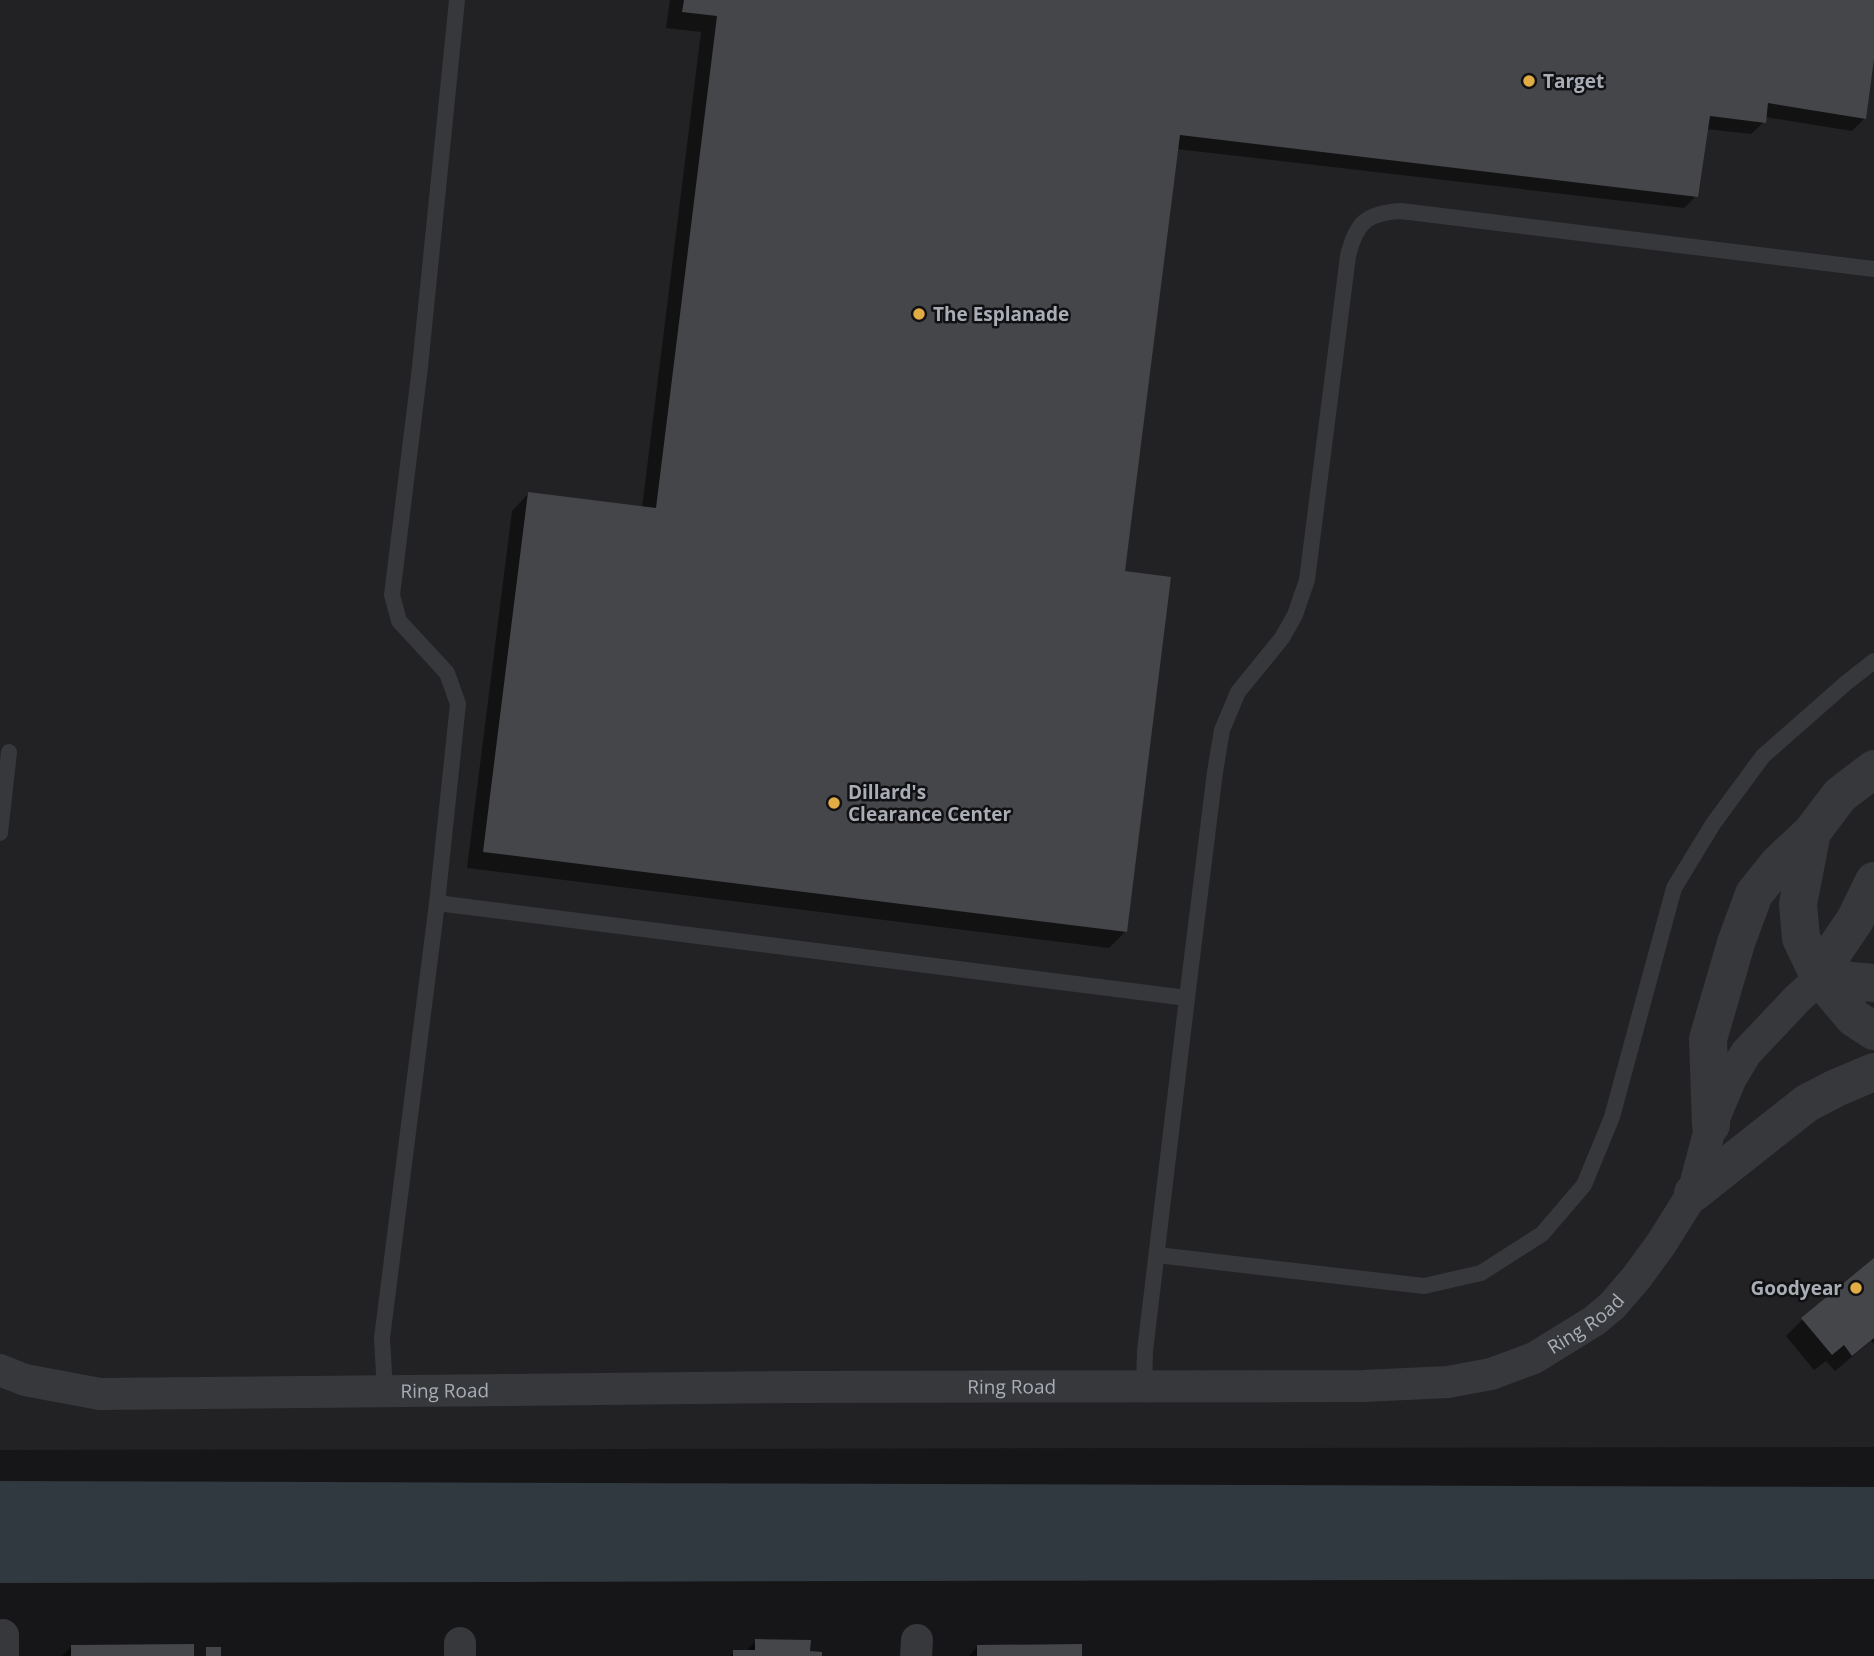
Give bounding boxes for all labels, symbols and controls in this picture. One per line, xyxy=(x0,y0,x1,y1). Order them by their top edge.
place label: Target xyxy=(1543,68,1604,94)
marker: Target xyxy=(1521,73,1537,89)
place label: The Esplanade xyxy=(933,301,1069,327)
marker: The Esplanade xyxy=(911,306,927,322)
place label: Dillard's Clearance Center xyxy=(848,779,1011,827)
marker: Dillard's Clearance Center xyxy=(826,795,842,811)
place label: Goodyear xyxy=(1751,1275,1842,1301)
marker: Goodyear xyxy=(1848,1280,1864,1296)
street label: Ring Road xyxy=(1542,1288,1630,1360)
street label: Ring Road xyxy=(967,1374,1056,1400)
street label: Ring Road xyxy=(400,1377,489,1404)

